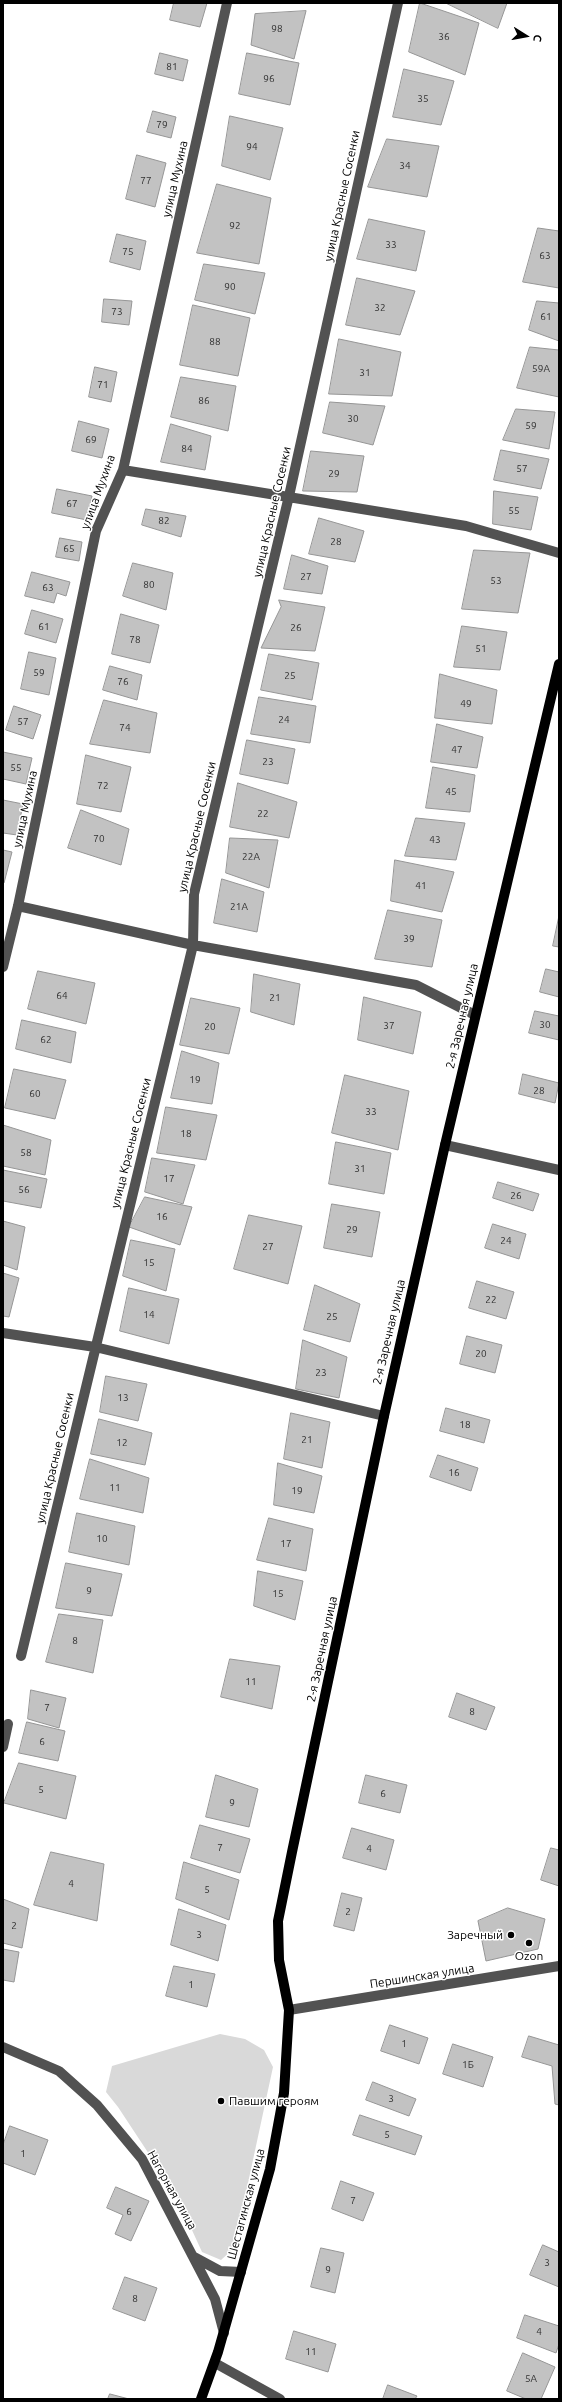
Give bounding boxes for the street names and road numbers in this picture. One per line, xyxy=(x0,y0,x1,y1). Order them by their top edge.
street label: улица Красные Сосенки xyxy=(321,129,363,263)
street label: улица Мухина xyxy=(159,139,191,219)
street label: улица Красные Сосенки xyxy=(250,445,294,579)
street label: улица Мухина xyxy=(78,453,118,531)
street label: улица Красные Сосенки xyxy=(175,760,219,894)
street label: улица Мухина xyxy=(10,769,40,849)
street label: 2-я Заречная улица xyxy=(443,962,481,1070)
street label: улица Красные Сосенки xyxy=(108,1076,154,1210)
street label: 2-я Заречная улица xyxy=(370,1278,408,1386)
street label: улица Красные Сосенки xyxy=(33,1391,77,1525)
street label: 2-я Заречная улица xyxy=(304,1595,340,1703)
street label: Першинская улица xyxy=(369,1961,475,1991)
street label: Шестагинская улица xyxy=(224,2147,268,2261)
street label: Нагорная улица xyxy=(144,2148,200,2232)

